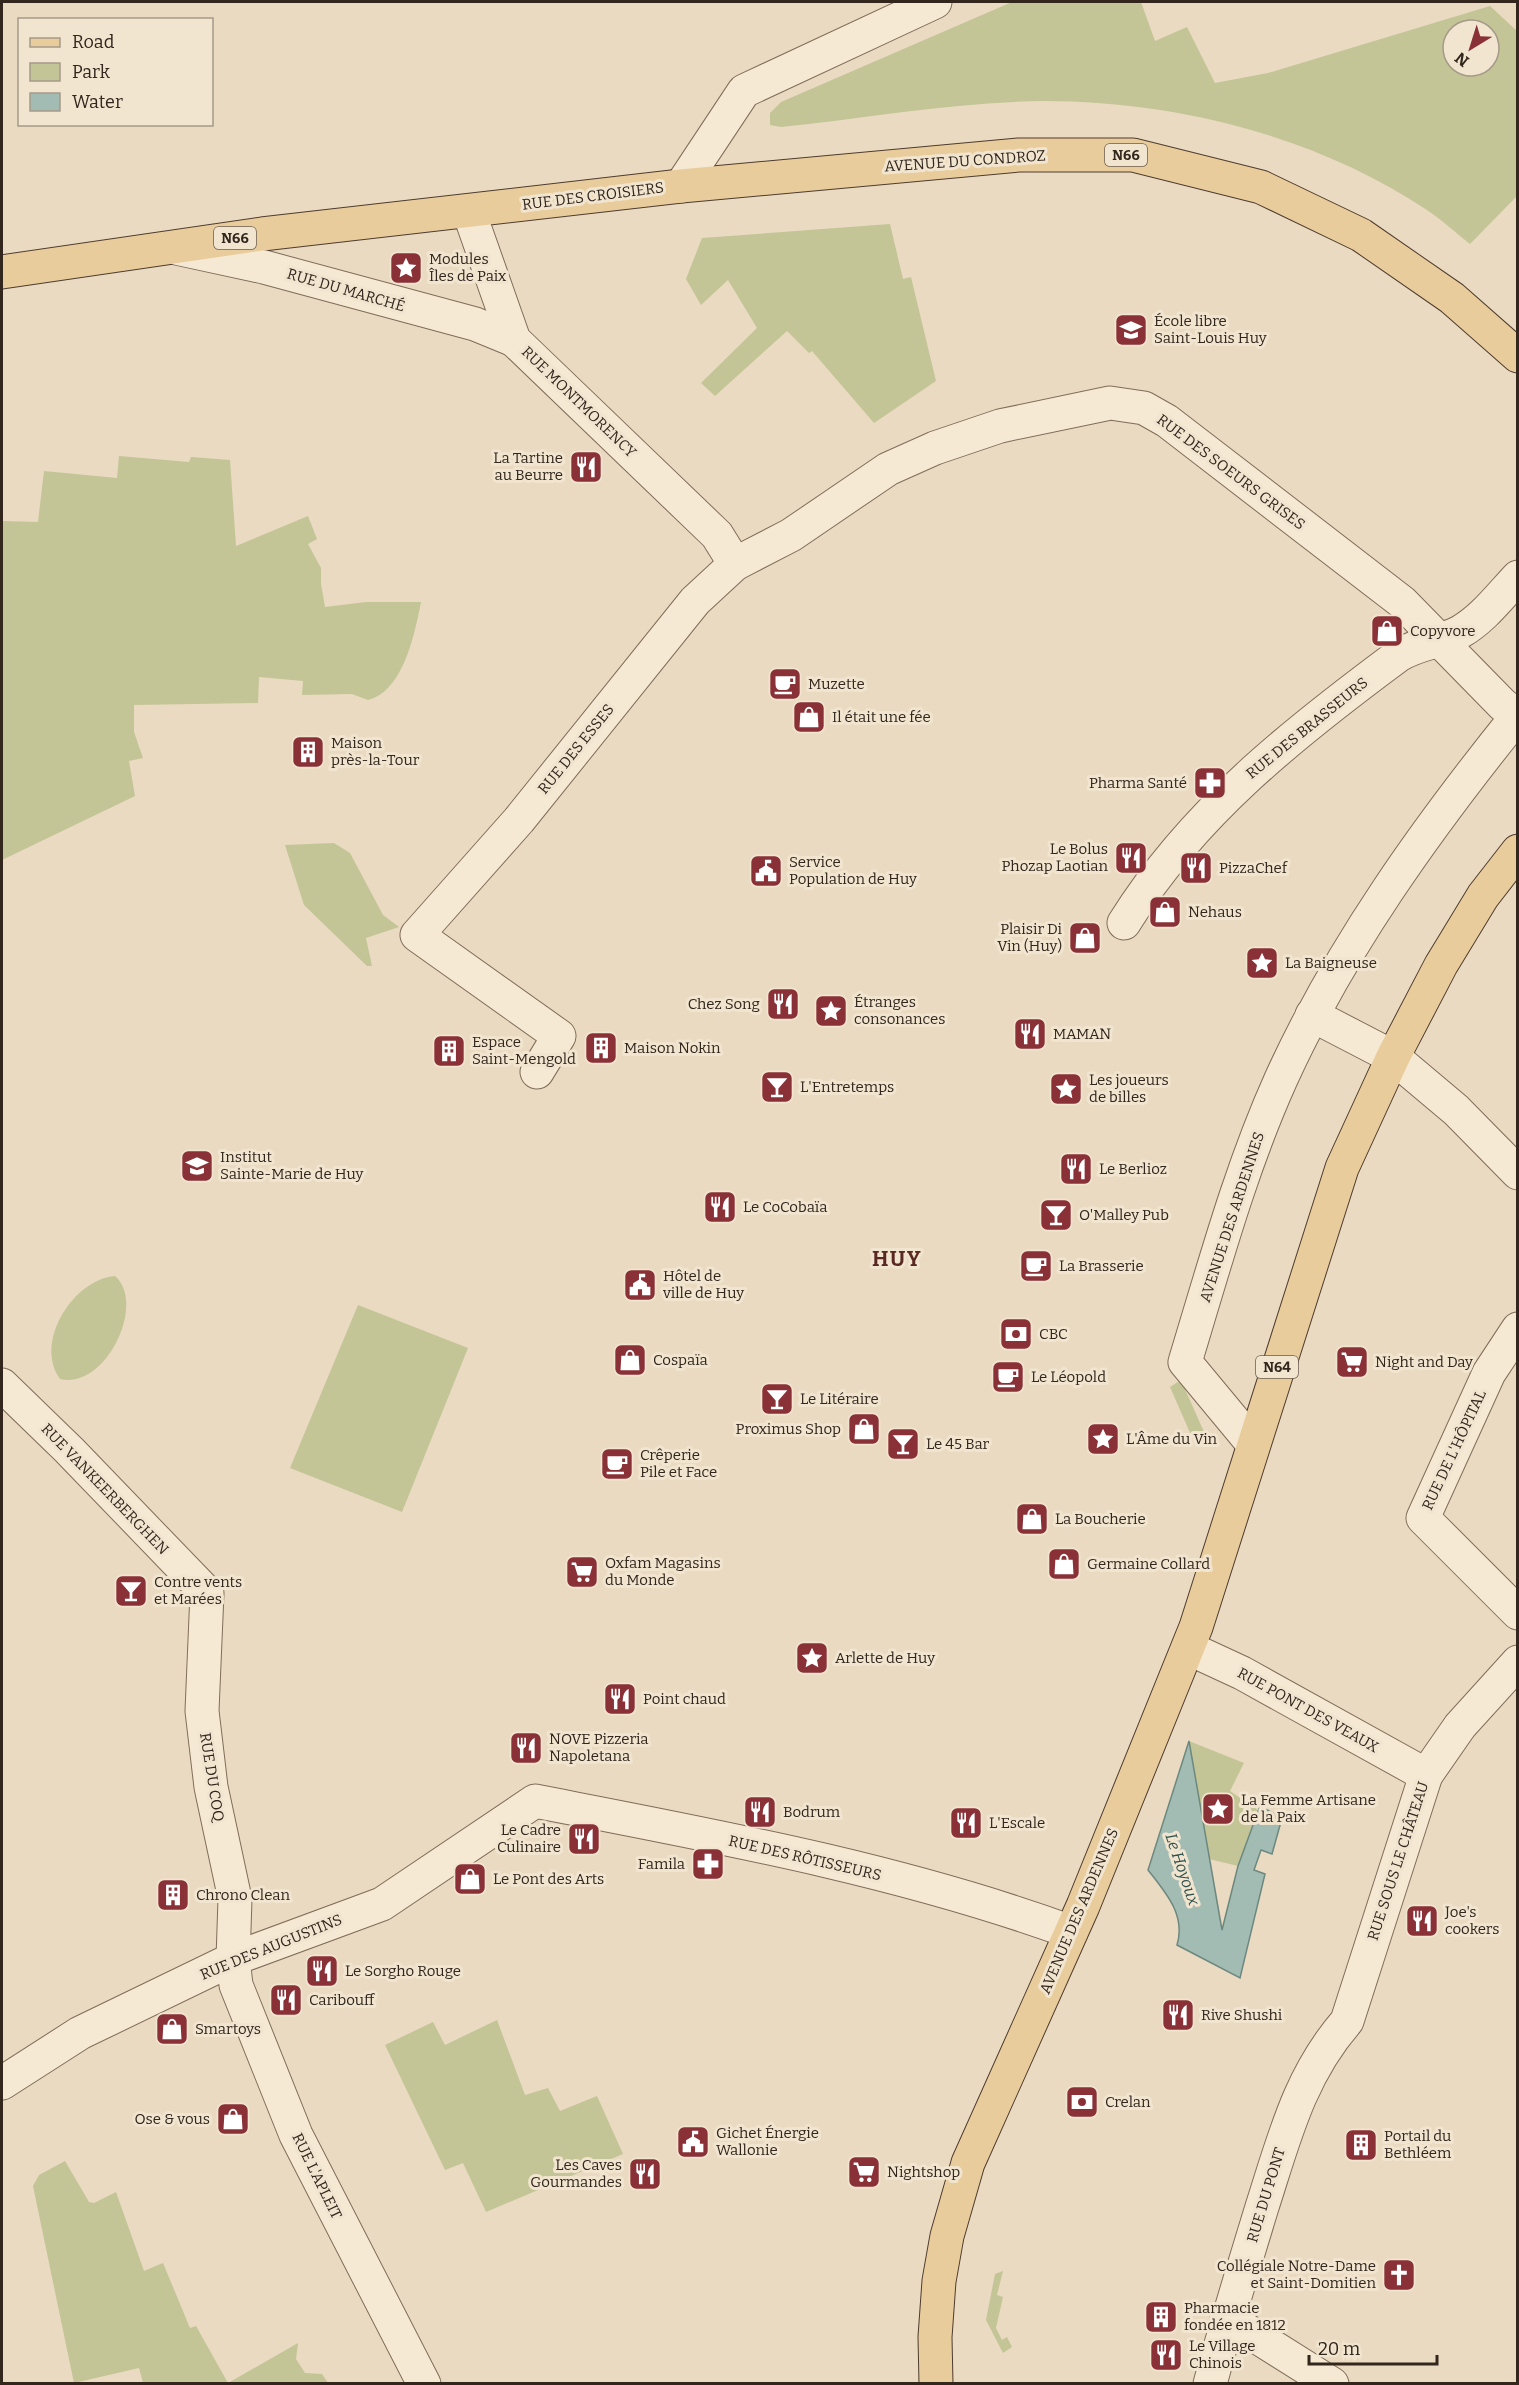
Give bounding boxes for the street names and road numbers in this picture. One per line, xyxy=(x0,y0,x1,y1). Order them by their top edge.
road number: N66 xyxy=(1105,144,1147,166)
street label: AVENUE DU CONDROZ xyxy=(884,146,1046,176)
street label: RUE DES CROISIERS xyxy=(521,178,665,214)
road number: N66 xyxy=(214,227,256,249)
street label: RUE DU MARCHÉ xyxy=(285,265,407,315)
street label: RUE MONTMORENCY xyxy=(518,343,640,462)
street label: RUE DES SOEURS GRISES xyxy=(1153,410,1309,534)
street label: RUE DES BRASSEURS xyxy=(1243,673,1371,783)
street label: RUE DES ESSES xyxy=(534,700,618,798)
street label: AVENUE DES ARDENNES xyxy=(1196,1130,1268,1304)
road number: N64 xyxy=(1256,1356,1298,1378)
street label: RUE DE L'HÔPITAL xyxy=(1418,1387,1490,1513)
street label: RUE VANKEERBERGHEN xyxy=(38,1420,172,1558)
street label: RUE PONT DES VEAUX xyxy=(1234,1664,1382,1757)
street label: RUE DU COQ xyxy=(196,1731,228,1824)
street label: RUE SOUS LE CHÂTEAU xyxy=(1364,1779,1432,1943)
street label: AVENUE DES ARDENNES xyxy=(1036,1826,1122,1996)
street label: RUE DES RÔTISSEURS xyxy=(727,1832,883,1884)
street label: RUE DES AUGUSTINS xyxy=(197,1910,345,1984)
street label: RUE L'APLEIT xyxy=(288,2130,346,2222)
street label: RUE DU PONT xyxy=(1243,2145,1289,2245)

